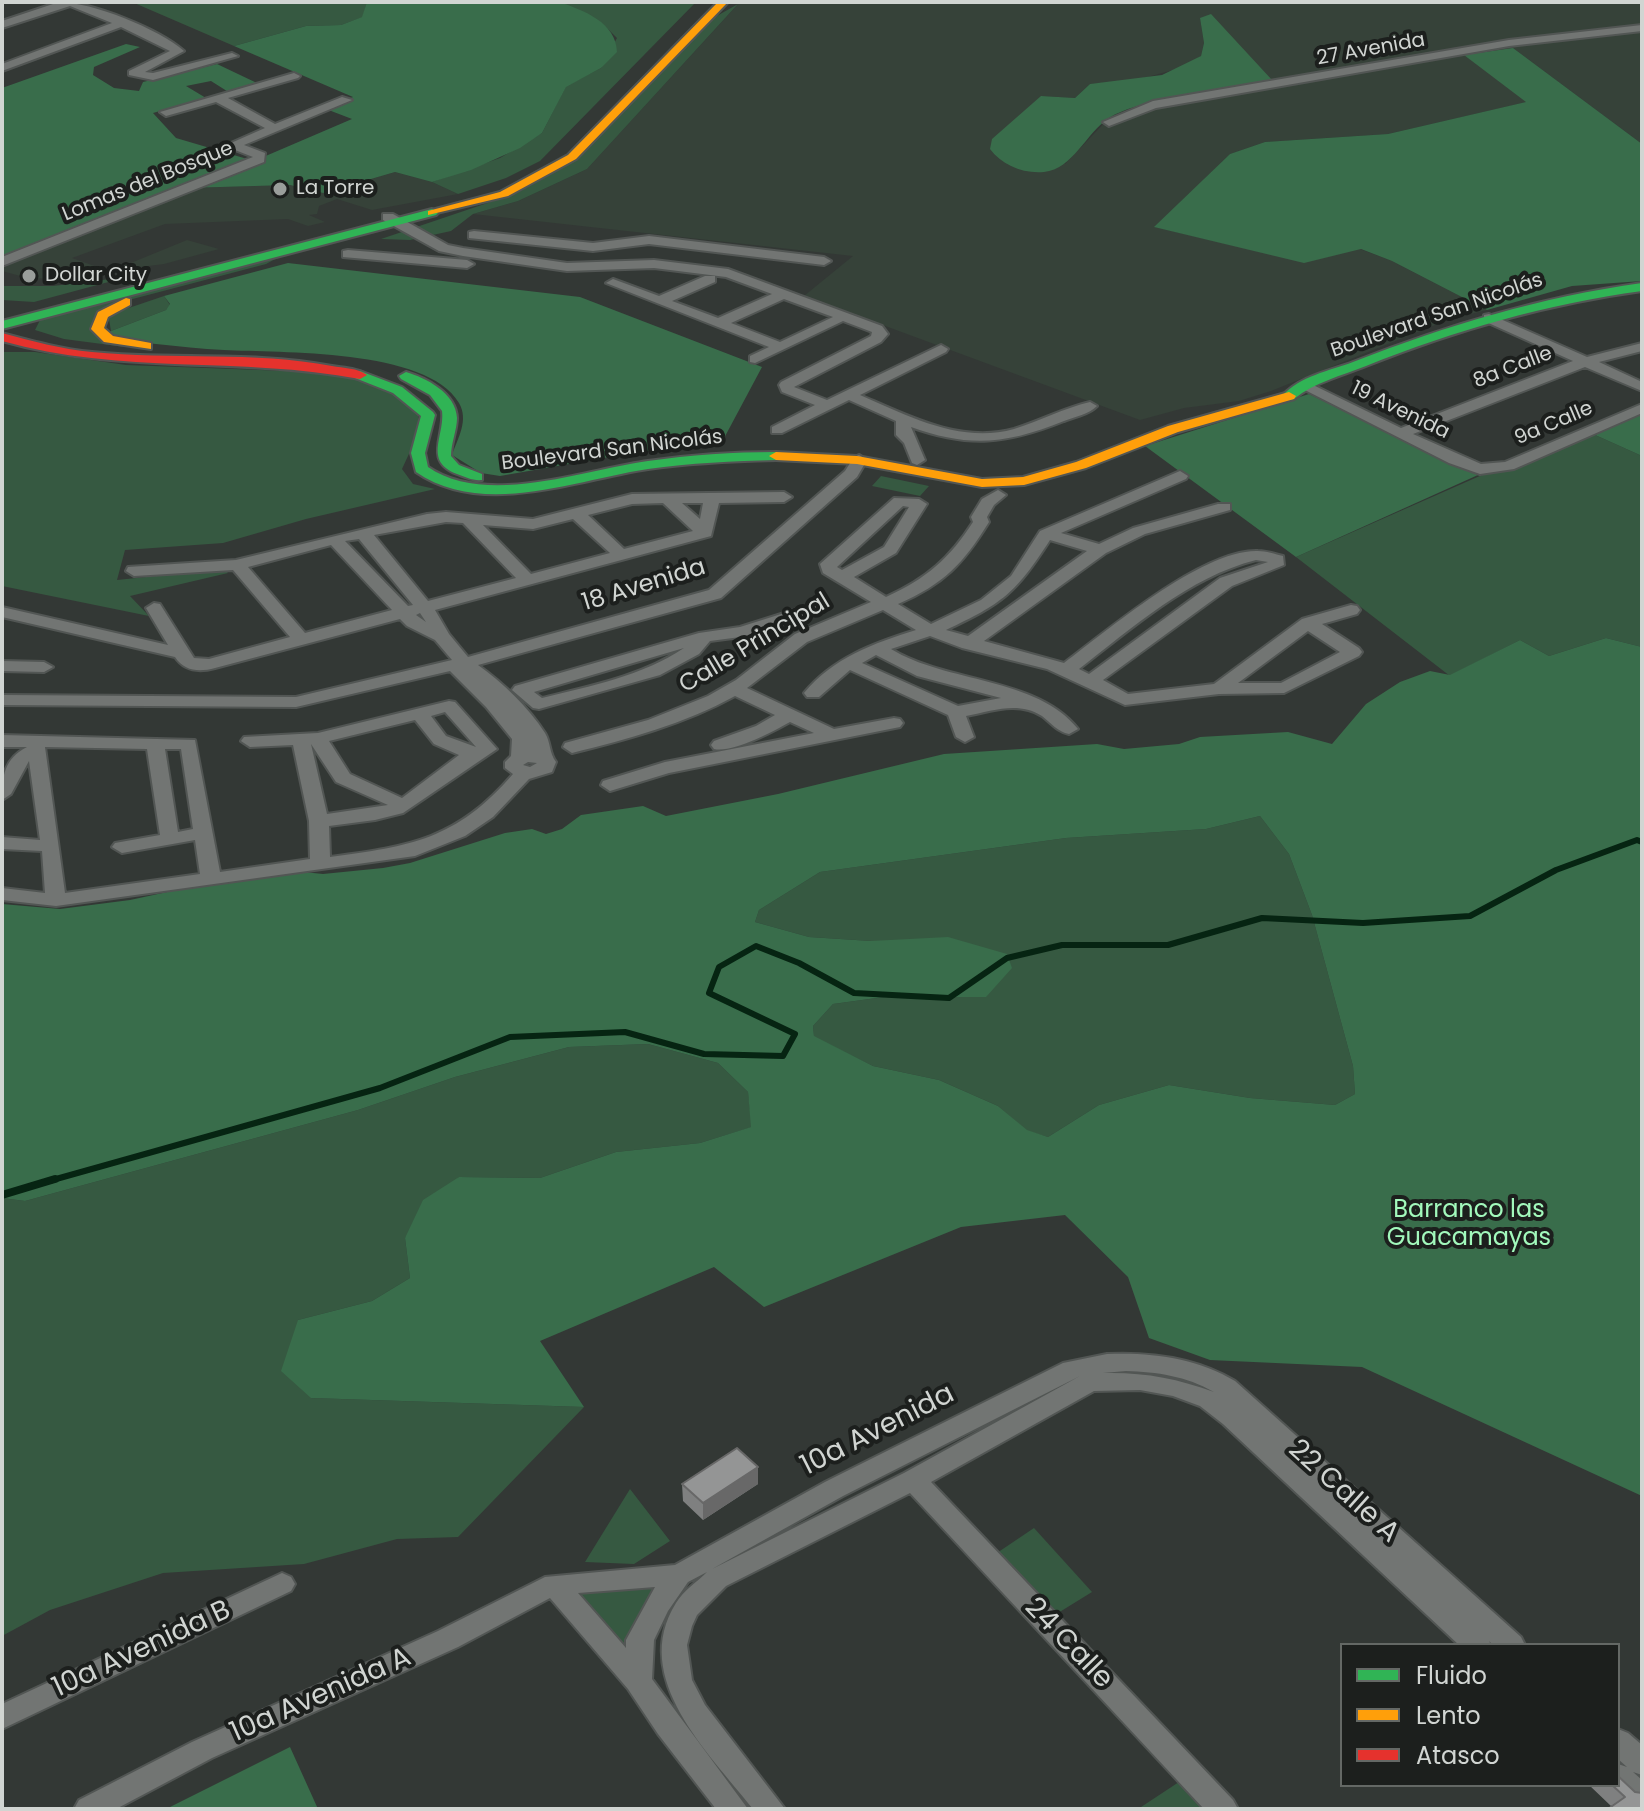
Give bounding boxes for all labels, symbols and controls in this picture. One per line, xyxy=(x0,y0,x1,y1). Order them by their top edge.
street label: 27 Avenida xyxy=(1315,29,1427,71)
street label: Lomas del Bosque xyxy=(59,137,237,227)
place label: La Torre xyxy=(296,177,374,201)
marker: La Torre xyxy=(271,180,289,198)
place label: Dollar City xyxy=(45,264,147,288)
marker: Dollar City xyxy=(20,267,38,285)
street label: Boulevard San Nicolás xyxy=(1328,268,1546,364)
street label: 8a Calle xyxy=(1470,342,1556,394)
street label: 19 Avenida xyxy=(1347,377,1453,445)
street label: 9a Calle xyxy=(1511,397,1597,451)
street label: Boulevard San Nicolás xyxy=(500,426,724,476)
street label: 18 Avenida xyxy=(579,554,709,618)
street label: Calle Principal xyxy=(674,588,836,700)
park label: Barranco las Guacamayas xyxy=(1387,1197,1551,1253)
street label: 10a Avenida xyxy=(796,1378,960,1484)
street label: 22 Calle A xyxy=(1281,1433,1405,1551)
street label: 24 Calle xyxy=(1017,1592,1119,1696)
street label: 10a Avenida B xyxy=(48,1594,236,1706)
street label: 10a Avenida A xyxy=(226,1641,416,1751)
legend xyxy=(1340,1643,1620,1787)
text: Fluido xyxy=(1416,1659,1487,1692)
text: Lento xyxy=(1416,1699,1481,1732)
text: Atasco xyxy=(1416,1739,1500,1772)

